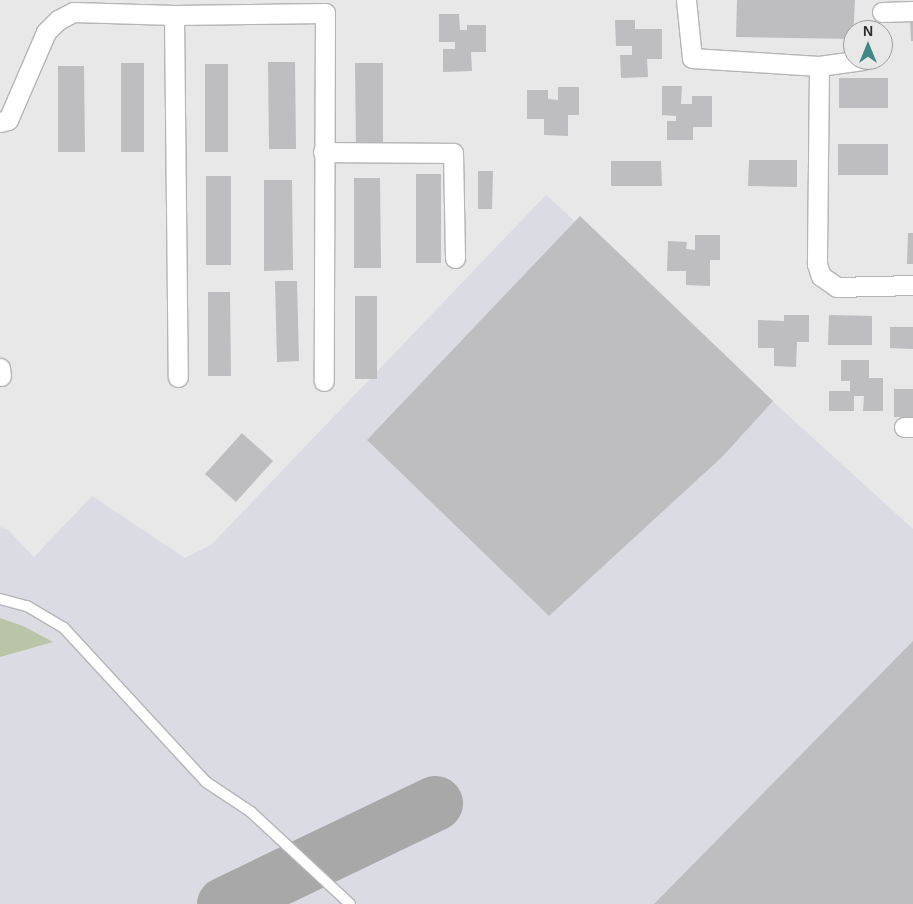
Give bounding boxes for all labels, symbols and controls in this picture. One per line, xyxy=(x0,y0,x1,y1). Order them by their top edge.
north arrow xyxy=(843,20,893,70)
text: N xyxy=(863,23,873,39)

